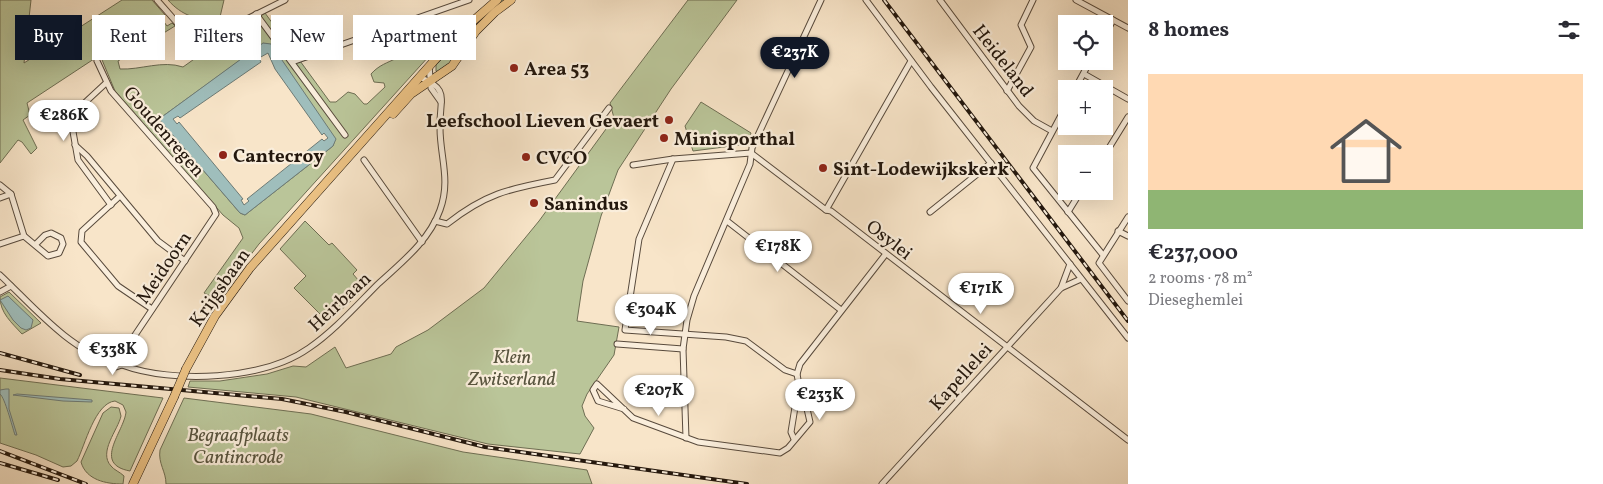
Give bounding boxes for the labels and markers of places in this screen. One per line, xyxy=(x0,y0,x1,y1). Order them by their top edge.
pin: €237K xyxy=(760,36,830,79)
place label: Area 53 xyxy=(524,57,589,83)
marker: Area 53 xyxy=(508,62,520,74)
pin: €286K xyxy=(29,100,99,142)
place label: Leefschool Lieven Gevaert xyxy=(426,109,659,135)
marker: Leefschool Lieven Gevaert xyxy=(663,114,675,126)
place label: Minisporthal xyxy=(674,127,795,153)
marker: Minisporthal xyxy=(658,132,670,144)
place label: Cantecroy xyxy=(233,144,324,170)
place label: CVCO xyxy=(536,146,587,172)
marker: Cantecroy xyxy=(217,149,229,161)
marker: CVCO xyxy=(520,151,532,163)
place label: Sint-Lodewijkskerk xyxy=(833,157,1010,183)
marker: Sint-Lodewijkskerk xyxy=(817,162,829,174)
place label: Sanindus xyxy=(544,192,629,218)
marker: Sanindus xyxy=(528,197,540,209)
pin: €178K xyxy=(743,230,813,273)
pin: €171K xyxy=(946,272,1016,315)
pin: €304K xyxy=(616,294,686,336)
pin: €338K xyxy=(78,334,148,376)
pin: €207K xyxy=(624,374,694,417)
pin: €233K xyxy=(785,378,855,421)

